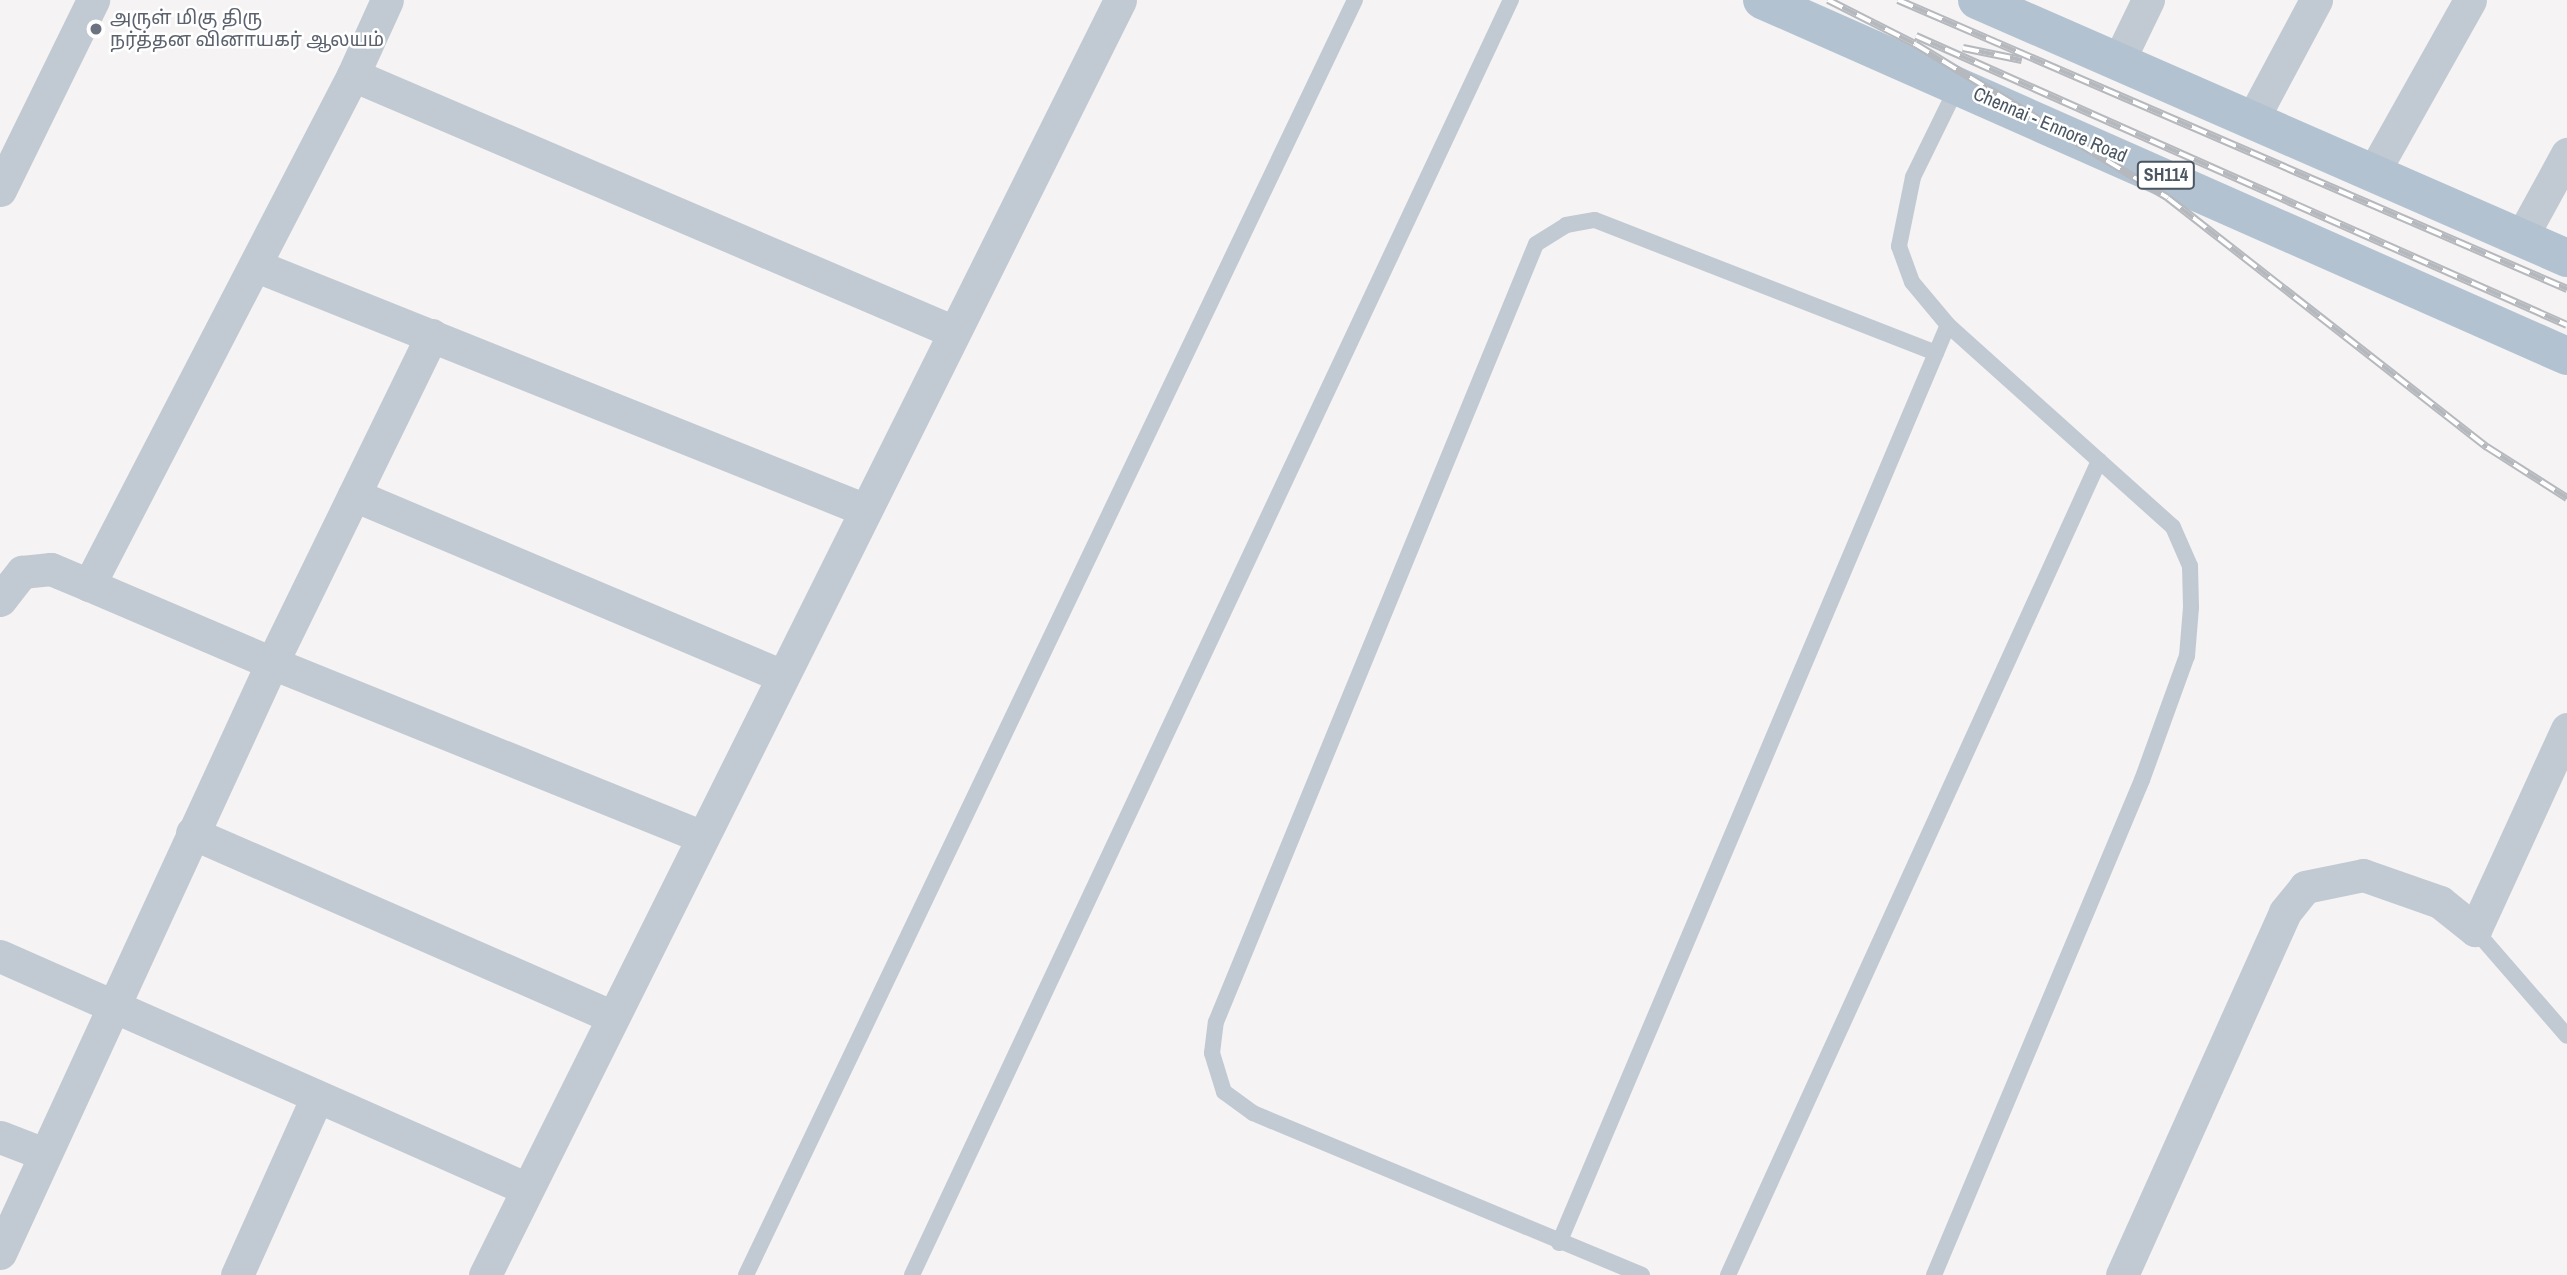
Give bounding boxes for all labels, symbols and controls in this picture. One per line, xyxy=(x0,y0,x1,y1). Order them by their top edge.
place label: அருள் மிகு திரு நர்த்தன வினாயகர் ஆலயம் xyxy=(110,7,384,51)
marker: அருள் மிகு திரு நர்த்தன வினாயகர் ஆலயம் xyxy=(88,21,104,37)
street label: Chennai - Ennore Road xyxy=(1970,82,2130,168)
road number: SH114 xyxy=(2136,160,2196,190)

